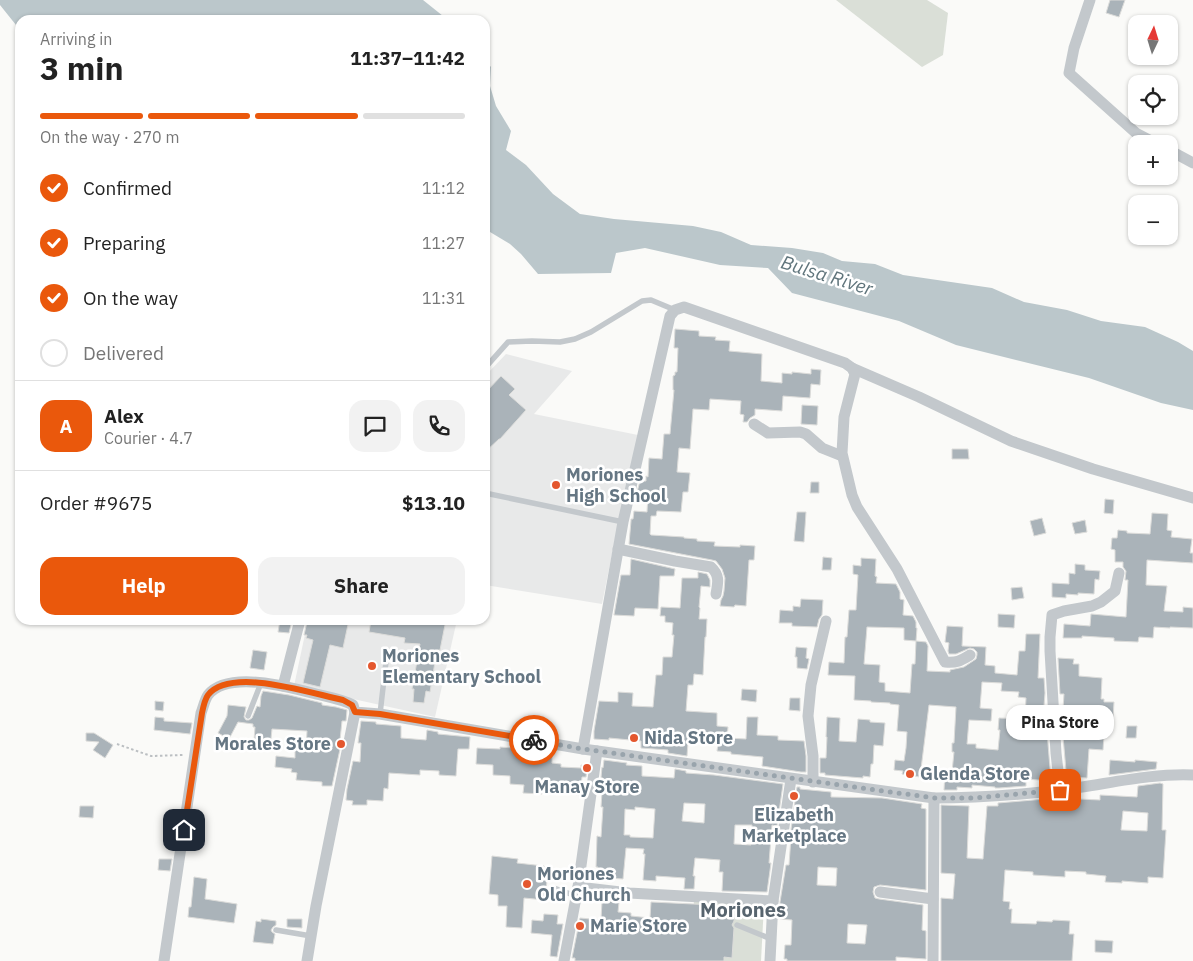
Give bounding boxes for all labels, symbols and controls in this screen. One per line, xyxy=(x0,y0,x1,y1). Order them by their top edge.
north arrow xyxy=(1128,15,1178,65)
map controls xyxy=(1128,15,1178,245)
text: Arriving in xyxy=(40,29,112,49)
text: 11:37–11:42 xyxy=(350,46,465,70)
text: 3 min xyxy=(40,47,124,89)
button: locate xyxy=(1128,75,1178,125)
text: On the way · 270 m xyxy=(40,127,179,147)
button: + xyxy=(1128,135,1178,185)
icon: check xyxy=(40,174,68,202)
text: Confirmed xyxy=(83,176,172,200)
text: 11:12 xyxy=(422,178,465,198)
button: − xyxy=(1128,195,1178,245)
icon: check xyxy=(40,229,68,257)
text: Preparing xyxy=(83,231,165,255)
text: 11:27 xyxy=(422,233,465,253)
water label: Bulsa River xyxy=(778,250,877,301)
icon: check xyxy=(40,284,68,312)
text: On the way xyxy=(83,286,178,310)
text: 11:31 xyxy=(422,288,465,308)
text: Delivered xyxy=(83,341,164,365)
button: chat xyxy=(349,400,401,452)
button: phone xyxy=(413,400,465,452)
text: Alex xyxy=(104,404,144,428)
text: A xyxy=(59,414,73,438)
text: Courier · 4.7 xyxy=(104,428,193,448)
place label: Moriones High School xyxy=(566,463,667,507)
marker: Moriones High School xyxy=(550,479,562,491)
text: Order #9675 xyxy=(40,491,152,515)
text: $13.10 xyxy=(402,491,465,515)
button: Help xyxy=(40,557,248,615)
button: Share xyxy=(258,557,465,615)
place label: Moriones Elementary School xyxy=(382,644,541,688)
marker: Moriones Elementary School xyxy=(366,660,378,672)
callout: Pina Store xyxy=(1006,705,1114,740)
text: Pina Store xyxy=(1021,712,1099,732)
courier xyxy=(509,715,559,765)
icon: bike xyxy=(520,726,548,754)
place label: Nida Store xyxy=(644,726,733,749)
place label: Morales Store xyxy=(215,732,331,755)
marker: Nida Store xyxy=(628,732,640,744)
marker: Morales Store xyxy=(335,738,347,750)
marker: Manay Store xyxy=(581,762,593,774)
place label: Glenda Store xyxy=(920,762,1030,785)
marker: Glenda Store xyxy=(904,768,916,780)
pin xyxy=(1039,769,1081,811)
place label: Manay Store xyxy=(534,775,640,798)
icon: bag xyxy=(1046,776,1074,804)
marker: Elizabeth Marketplace xyxy=(788,790,800,802)
place label: Elizabeth Marketplace xyxy=(741,803,847,847)
pin xyxy=(163,809,205,851)
icon: home xyxy=(170,816,198,844)
place label: Moriones Old Church xyxy=(537,862,631,906)
marker: Moriones Old Church xyxy=(521,878,533,890)
district label: Moriones xyxy=(700,896,786,923)
place label: Marie Store xyxy=(590,914,687,937)
marker: Marie Store xyxy=(574,920,586,932)

